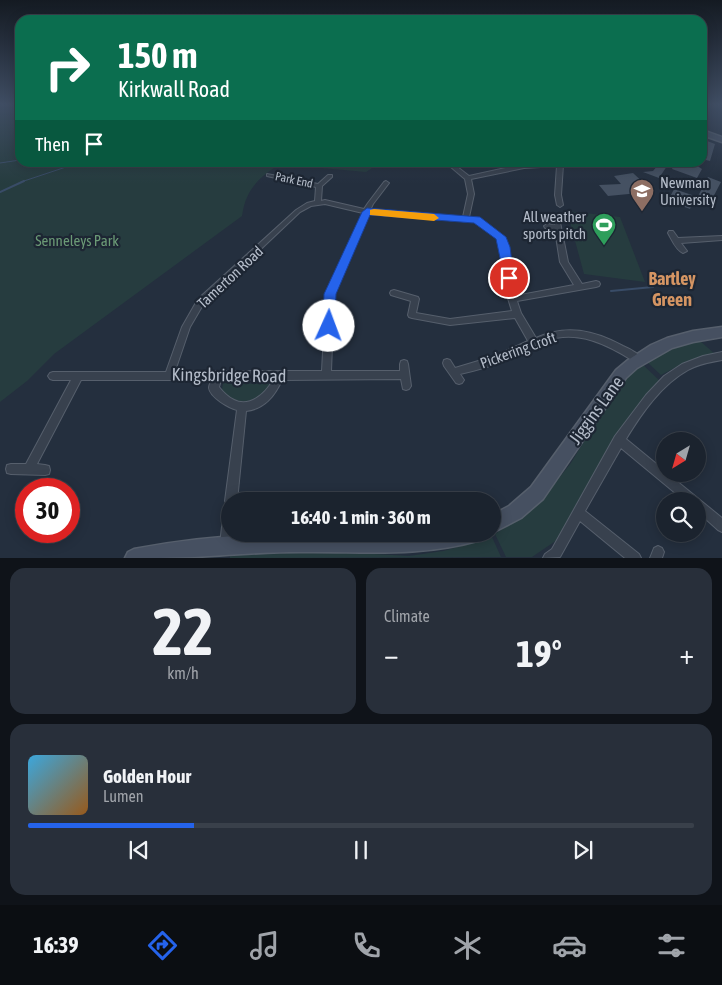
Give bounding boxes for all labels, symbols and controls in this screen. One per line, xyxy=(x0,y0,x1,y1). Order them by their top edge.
icon: right xyxy=(35,35,100,100)
text: 150 m xyxy=(118,35,197,75)
text: Kirkwall Road xyxy=(118,76,230,102)
icon: arrive xyxy=(80,130,108,158)
text: Then xyxy=(35,133,70,155)
street label: Park End xyxy=(274,169,314,191)
place label: Newman University xyxy=(660,174,716,208)
school or university icon: Newman University xyxy=(629,178,655,212)
place label: All weather sports pitch xyxy=(523,208,587,242)
sports icon: All weather sports pitch xyxy=(591,212,617,246)
park label: Senneleys Park xyxy=(35,232,119,249)
street label: Tamerton Road xyxy=(194,242,266,312)
pin xyxy=(488,257,530,299)
icon: arrive xyxy=(495,264,523,292)
district label: Bartley Green xyxy=(648,268,696,310)
position arrow xyxy=(302,299,354,351)
street label: Pickering Croft xyxy=(478,328,558,372)
street label: Kingsbridge Road xyxy=(171,364,287,386)
street label: Jiggins Lane xyxy=(564,372,628,448)
north arrow xyxy=(656,432,706,482)
map controls xyxy=(656,432,706,542)
speed limit sign: 30 xyxy=(15,478,80,543)
button: search xyxy=(656,492,706,542)
text: 16:40 · 1 min · 360 m xyxy=(291,506,431,528)
text: 22 xyxy=(152,594,214,669)
text: Climate xyxy=(384,607,430,625)
text: 19° xyxy=(516,632,562,675)
text: − xyxy=(384,638,399,670)
text: + xyxy=(679,638,694,670)
text: km/h xyxy=(167,664,199,682)
text: Golden Hour xyxy=(103,765,191,787)
text: Lumen xyxy=(103,787,143,805)
icon: previous xyxy=(125,836,153,864)
icon: pause xyxy=(347,836,375,864)
icon: next xyxy=(569,836,597,864)
icon: directions xyxy=(145,928,180,963)
icon: music xyxy=(247,928,282,963)
icon: phone xyxy=(349,928,384,963)
icon: climate xyxy=(450,928,485,963)
icon: car xyxy=(552,928,587,963)
icon: filters xyxy=(654,928,689,963)
text: 16:39 xyxy=(33,932,79,958)

